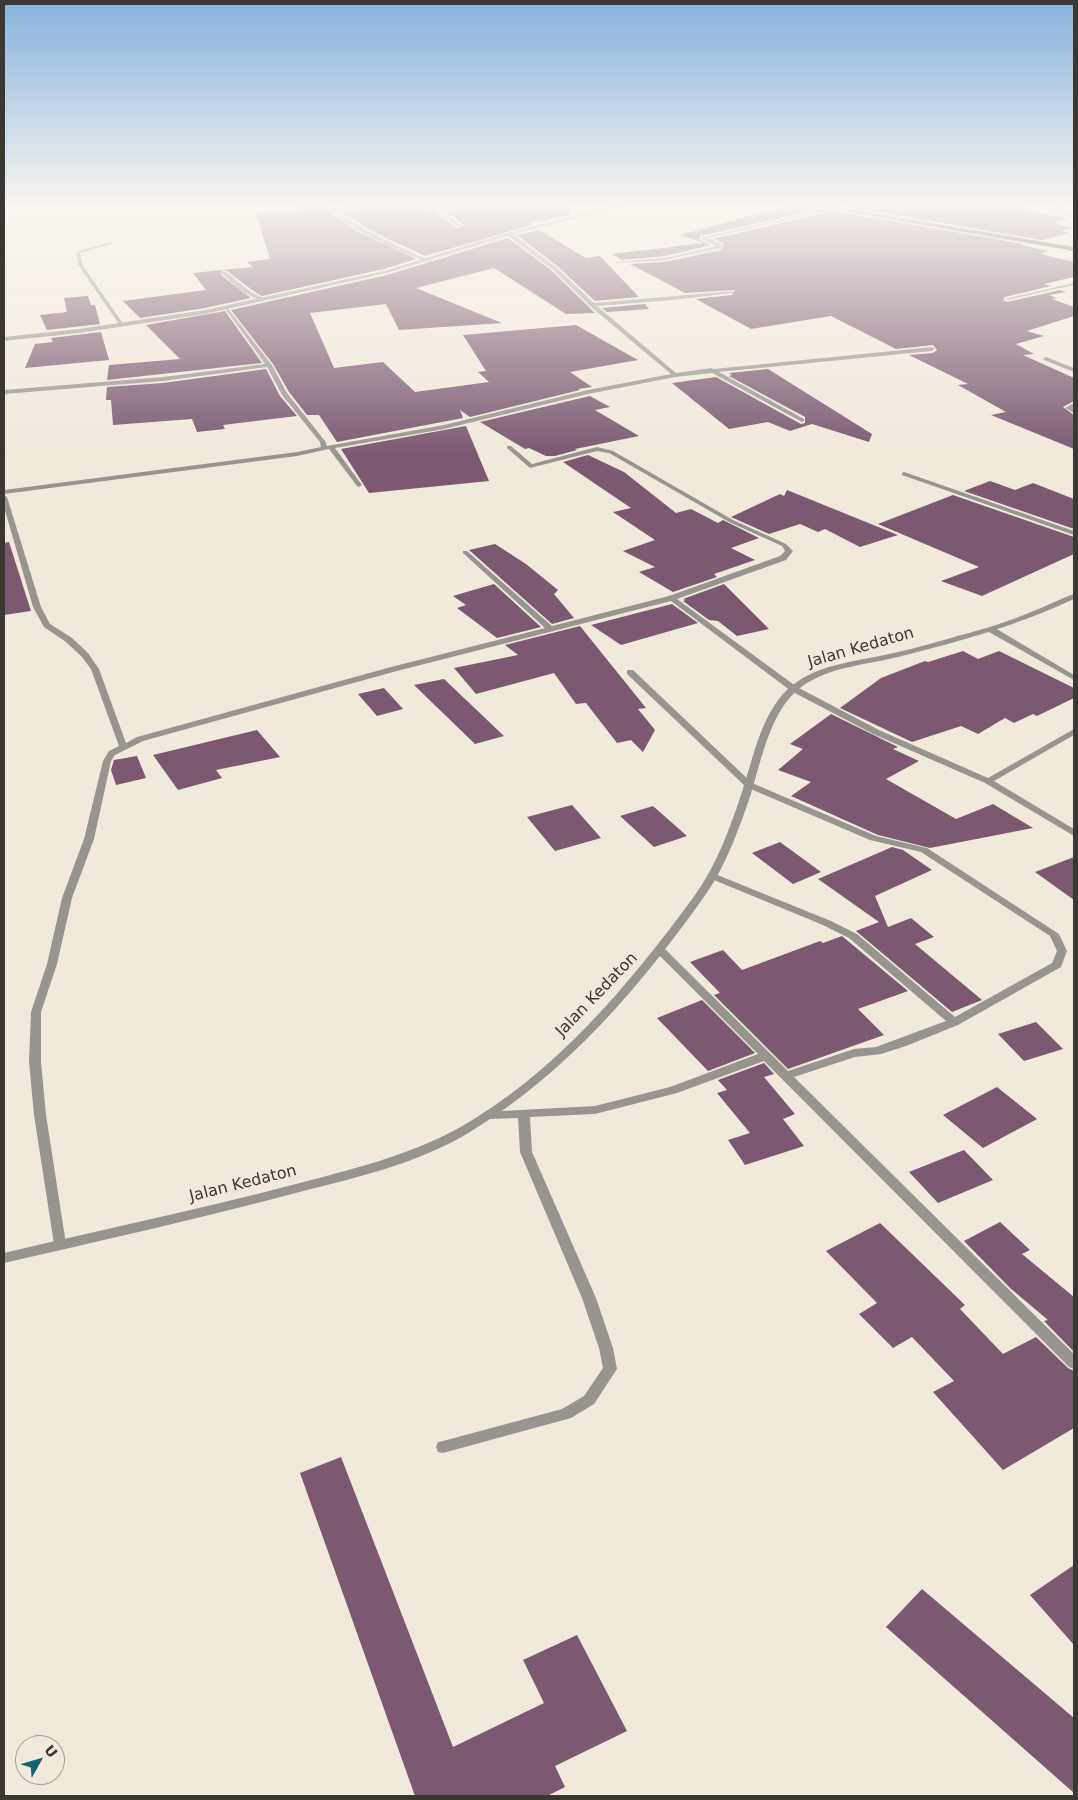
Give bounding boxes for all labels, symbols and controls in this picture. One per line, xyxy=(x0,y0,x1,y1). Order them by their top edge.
street label: Jalan Kedaton xyxy=(806,624,916,672)
street label: Jalan Kedaton xyxy=(552,949,642,1041)
street label: Jalan Kedaton xyxy=(187,1161,299,1207)
north arrow xyxy=(15,1735,65,1785)
text: U xyxy=(41,1742,61,1761)

